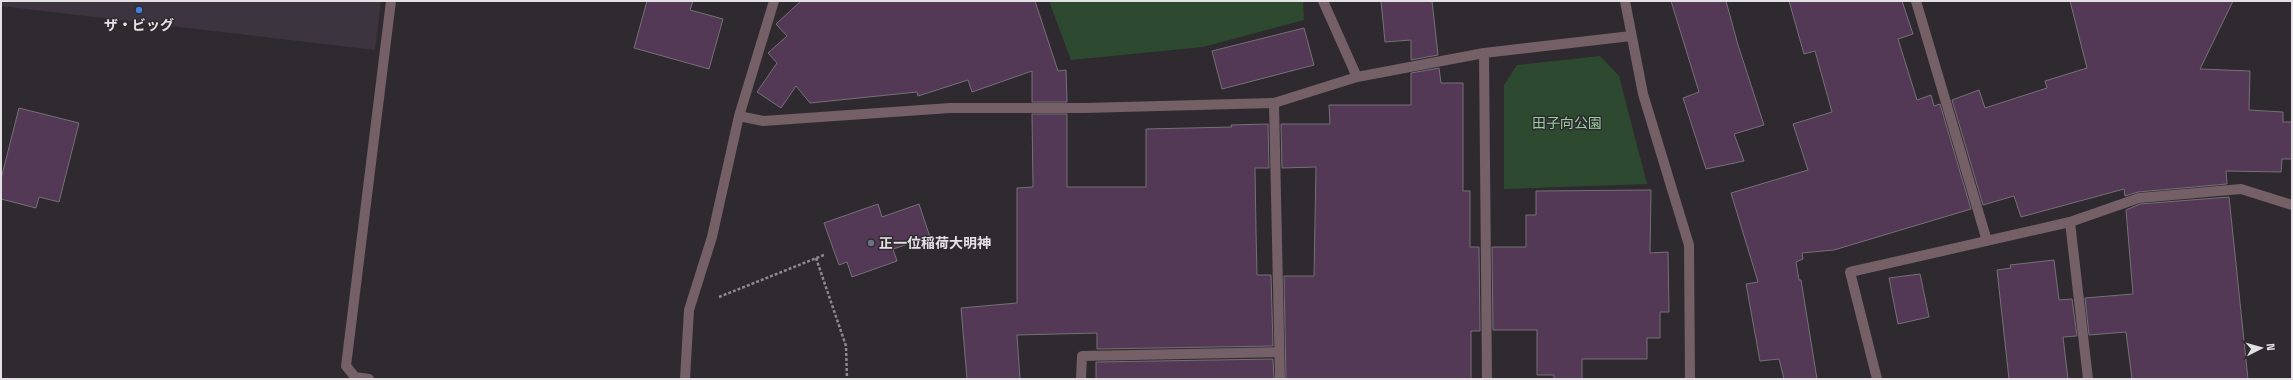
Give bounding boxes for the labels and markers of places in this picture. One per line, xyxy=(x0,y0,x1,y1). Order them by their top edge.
marker: ザ・ビッグ xyxy=(134,5,144,15)
place label: ザ・ビッグ xyxy=(104,16,174,34)
place label: 正一位稲荷大明神 xyxy=(879,234,991,252)
marker: 正一位稲荷大明神 xyxy=(866,238,876,248)

